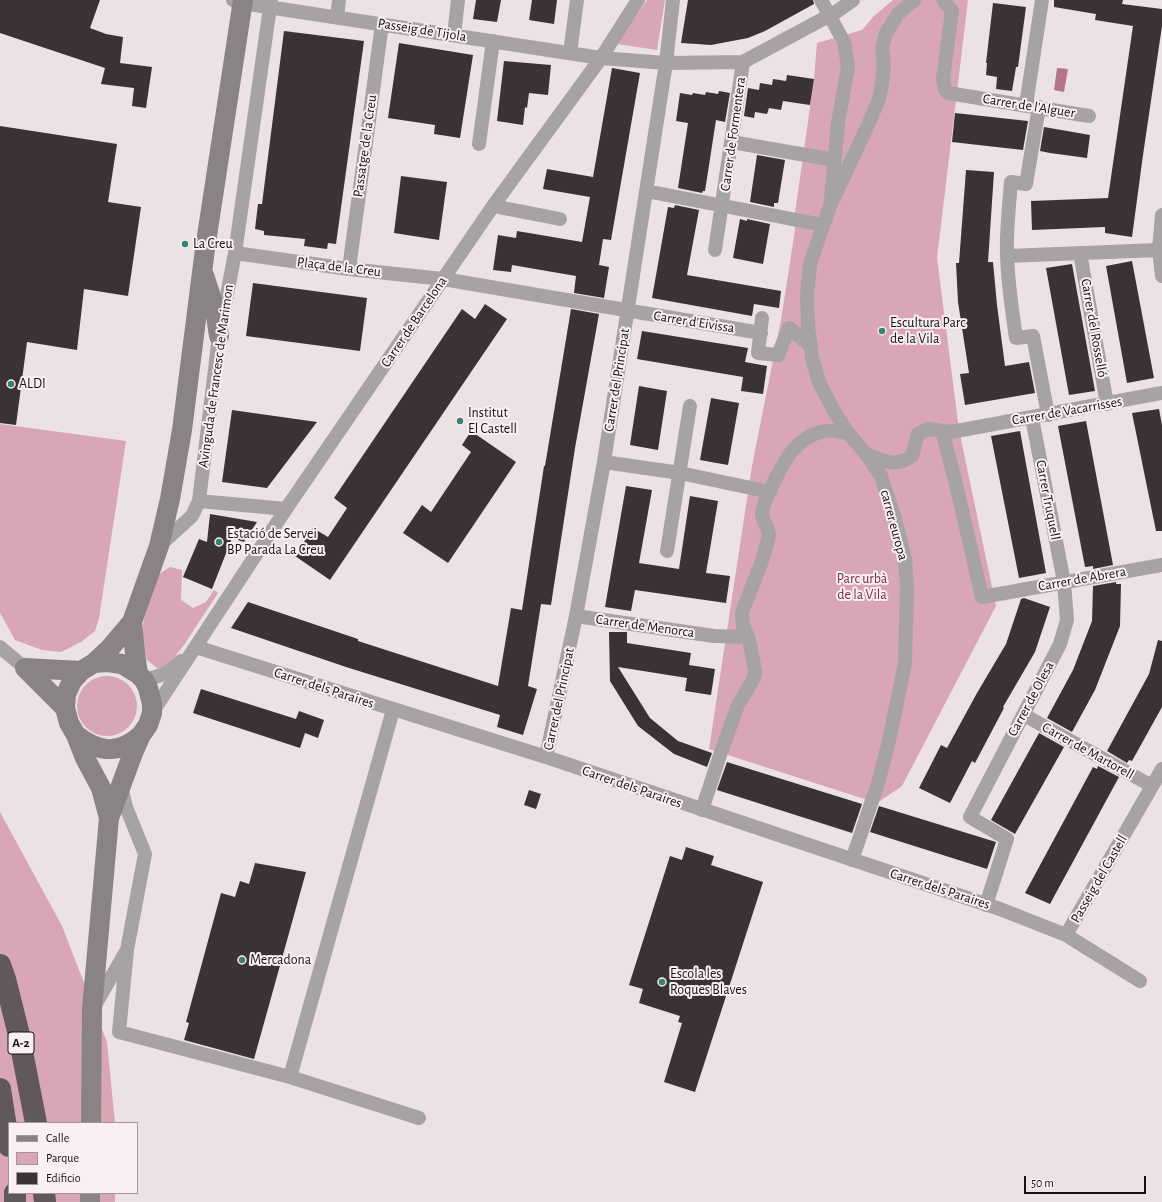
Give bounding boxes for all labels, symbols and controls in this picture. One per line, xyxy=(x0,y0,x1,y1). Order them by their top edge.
street label: Passeig de Tijola xyxy=(376,15,468,45)
street label: Carrer de Formentera xyxy=(717,76,749,192)
street label: Carrer de l'Alguer xyxy=(982,90,1076,122)
street label: Passatge de la Creu xyxy=(349,94,381,198)
place label: La Creu xyxy=(193,236,233,252)
marker: La Creu xyxy=(180,239,190,249)
street label: Plaça de la Creu xyxy=(296,254,382,280)
street label: Carrer de Barcelona xyxy=(377,273,451,371)
street label: Carrer del Rosselló xyxy=(1077,277,1111,379)
street label: Avinguda de Francesc de Marimon xyxy=(195,283,237,469)
street label: Carrer d'Eivissa xyxy=(652,307,736,337)
place label: Escultura Parc de la Vila xyxy=(890,315,966,348)
marker: Escultura Parc de la Vila xyxy=(877,326,887,336)
street label: Carrer del Principat xyxy=(601,327,633,433)
place label: ALDI xyxy=(19,376,46,392)
marker: ALDI xyxy=(6,379,16,389)
street label: Carrer de Vacarrisses xyxy=(1011,393,1123,429)
place label: Institut El Castell xyxy=(468,405,517,438)
marker: Institut El Castell xyxy=(455,416,465,426)
street label: Carrer Truquell xyxy=(1032,459,1064,541)
street label: carrer europa xyxy=(877,488,911,562)
place label: Estació de Servei BP Parada La Creu xyxy=(227,526,324,558)
marker: Estació de Servei BP Parada La Creu xyxy=(214,537,224,547)
street label: Carrer de Abrera xyxy=(1037,563,1127,595)
park label: Parc urbà de la Vila xyxy=(837,571,887,604)
street label: Carrer de Menorca xyxy=(595,611,695,641)
street label: Carrer del Principat xyxy=(540,646,578,752)
street label: Carrer de Olesa xyxy=(1004,659,1058,739)
street label: Carrer dels Paraires xyxy=(272,664,376,712)
street label: Carrer de Martorell xyxy=(1039,719,1137,783)
street label: Carrer dels Paraires xyxy=(580,762,684,812)
street label: Passeig del Castell xyxy=(1067,832,1131,926)
street label: Carrer dels Paraires xyxy=(888,865,992,913)
place label: Mercadona xyxy=(250,952,311,968)
marker: Mercadona xyxy=(237,955,247,965)
place label: Escola les Roques Blaves xyxy=(670,966,747,998)
marker: Escola les Roques Blaves xyxy=(657,977,667,987)
road number: A-2 xyxy=(8,1032,34,1054)
legend xyxy=(8,1122,138,1194)
text: Calle xyxy=(46,1132,69,1144)
text: Parque xyxy=(46,1152,79,1164)
scale bar xyxy=(1026,1168,1148,1194)
text: Edificio xyxy=(46,1172,81,1184)
text: 50 m xyxy=(1031,1177,1054,1189)

